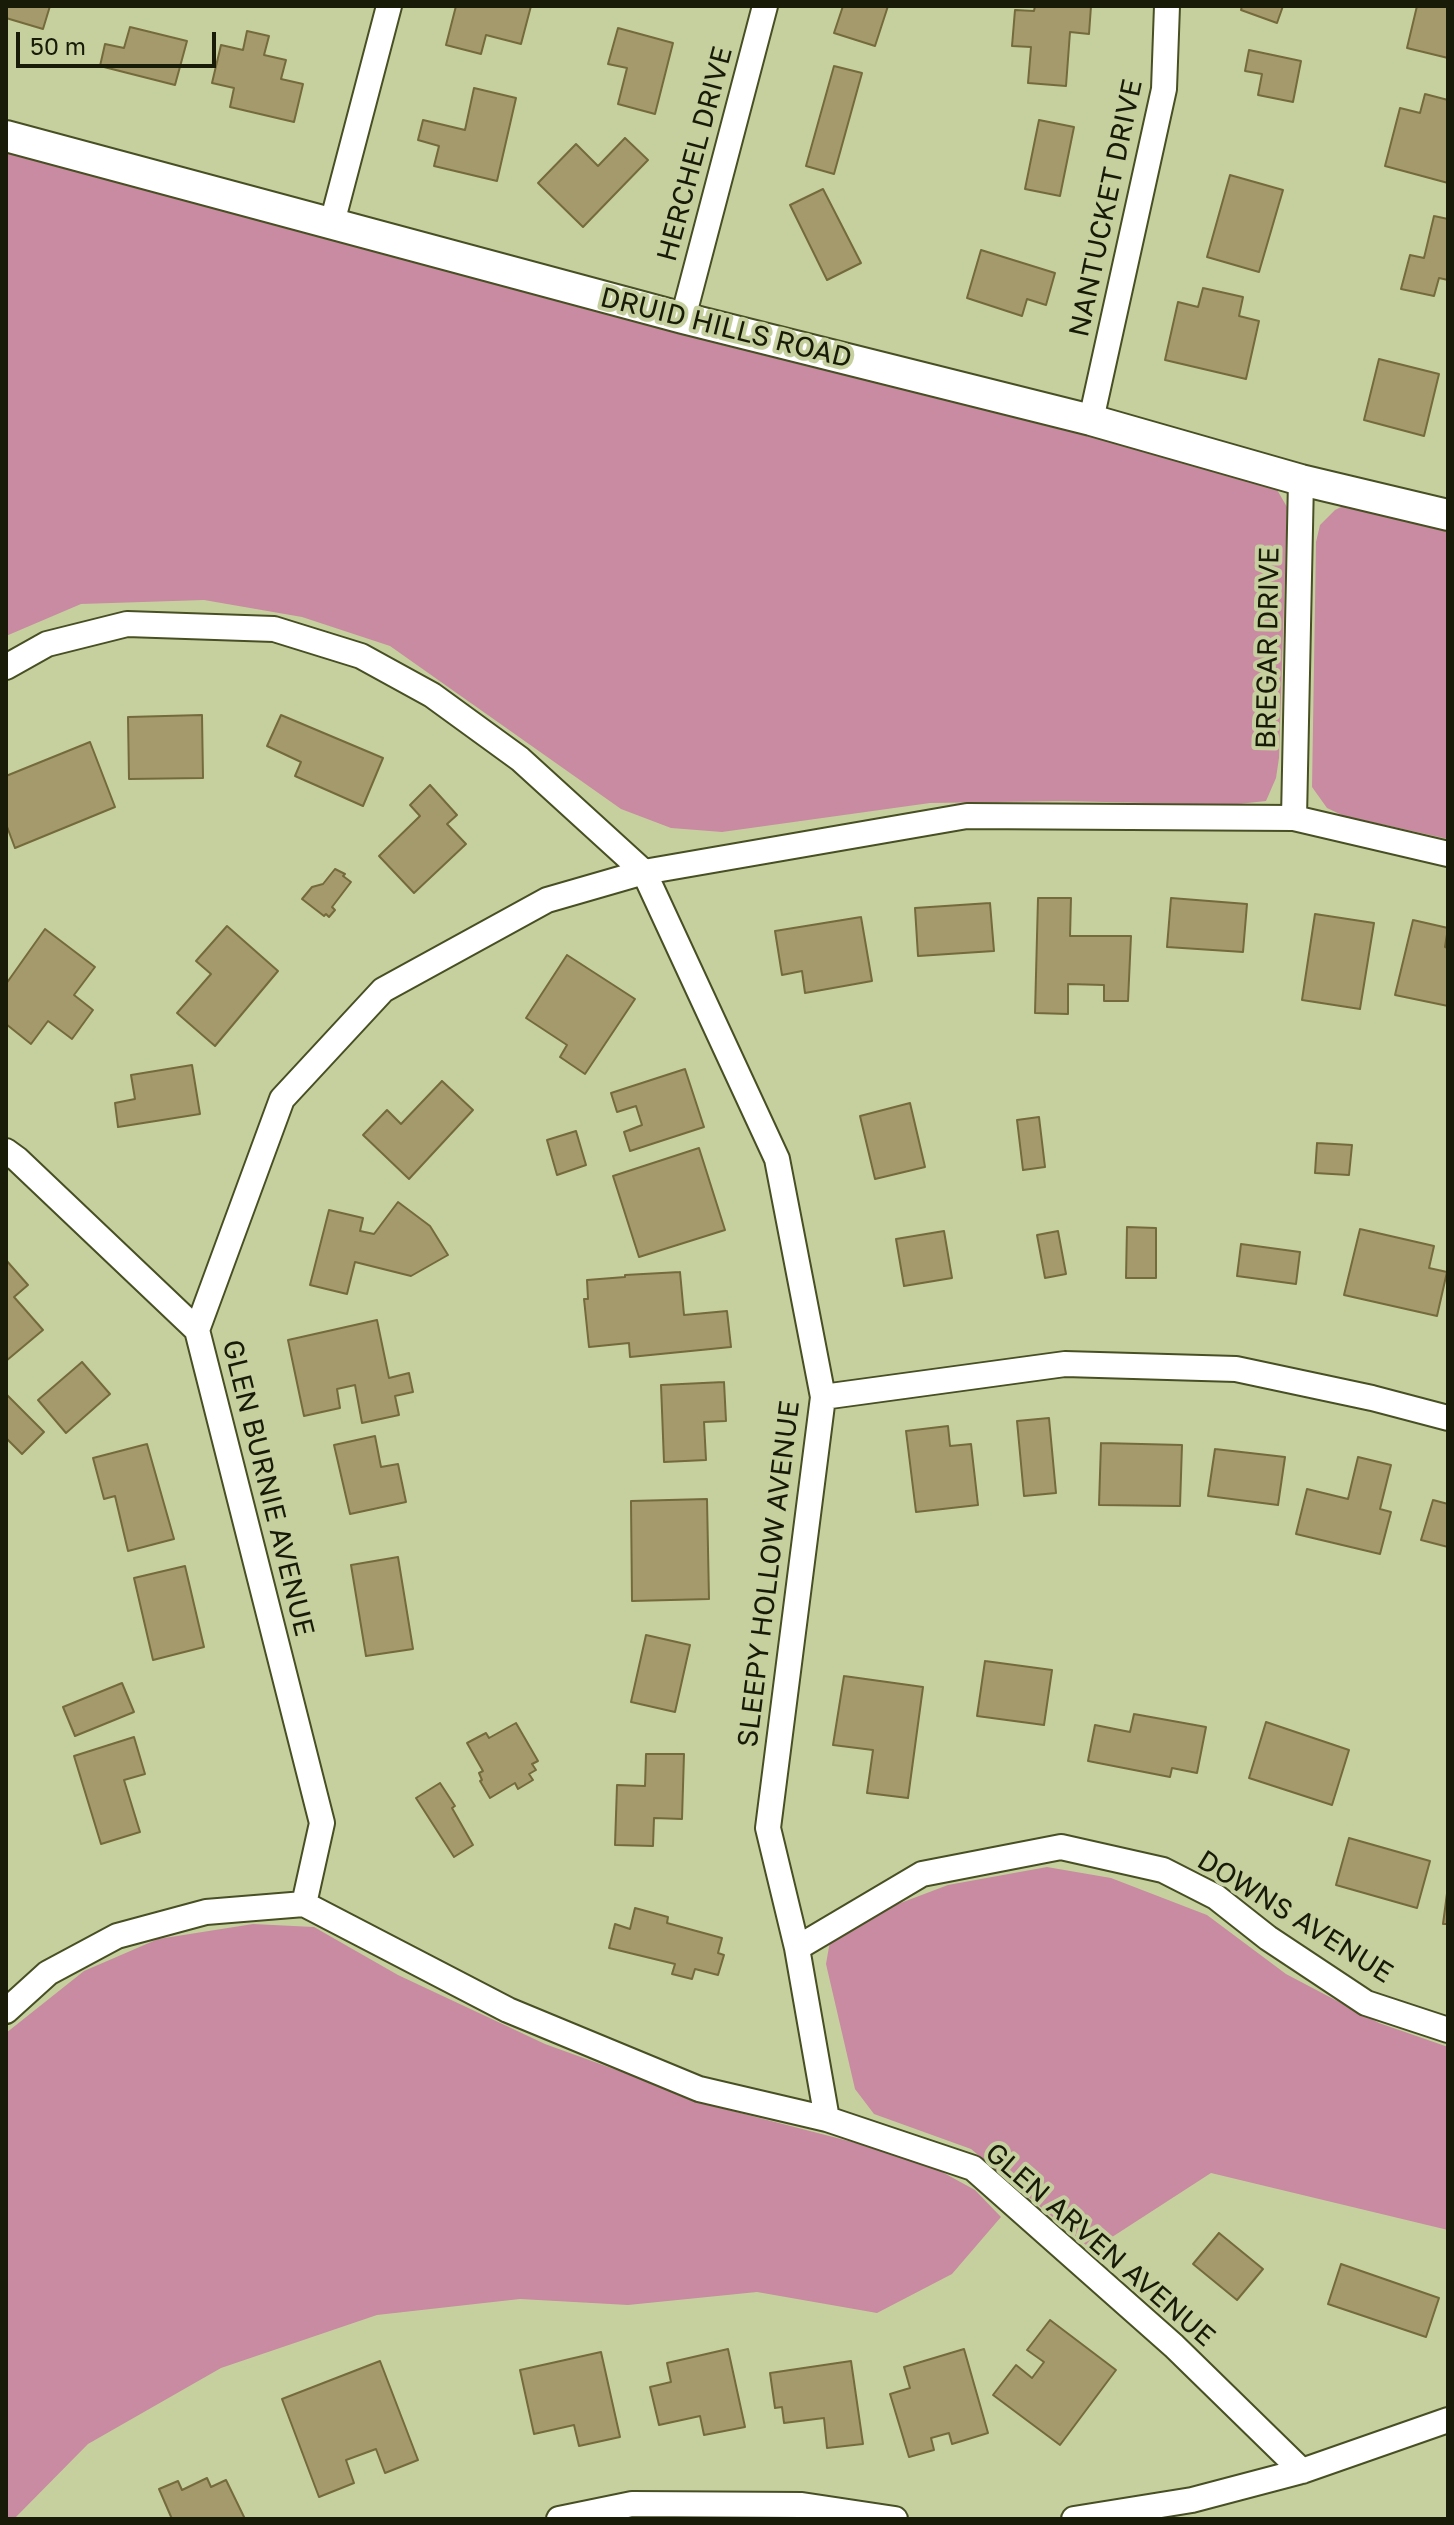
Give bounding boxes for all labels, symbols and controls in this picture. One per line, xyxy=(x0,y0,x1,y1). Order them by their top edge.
scale bar xyxy=(20,16,220,66)
text: 50 m xyxy=(30,31,86,60)
street label: HERCHEL DRIVE xyxy=(650,43,740,265)
street label: NANTUCKET DRIVE xyxy=(1062,76,1150,340)
street label: DRUID HILLS ROAD xyxy=(597,280,855,376)
street label: BREGAR DRIVE xyxy=(1249,547,1287,749)
street label: GLEN BURNIE AVENUE xyxy=(215,1336,321,1640)
street label: SLEEPY HOLLOW AVENUE xyxy=(731,1399,807,1749)
street label: DOWNS AVENUE xyxy=(1191,1843,1399,1991)
street label: GLEN ARVEN AVENUE xyxy=(978,2136,1222,2354)

